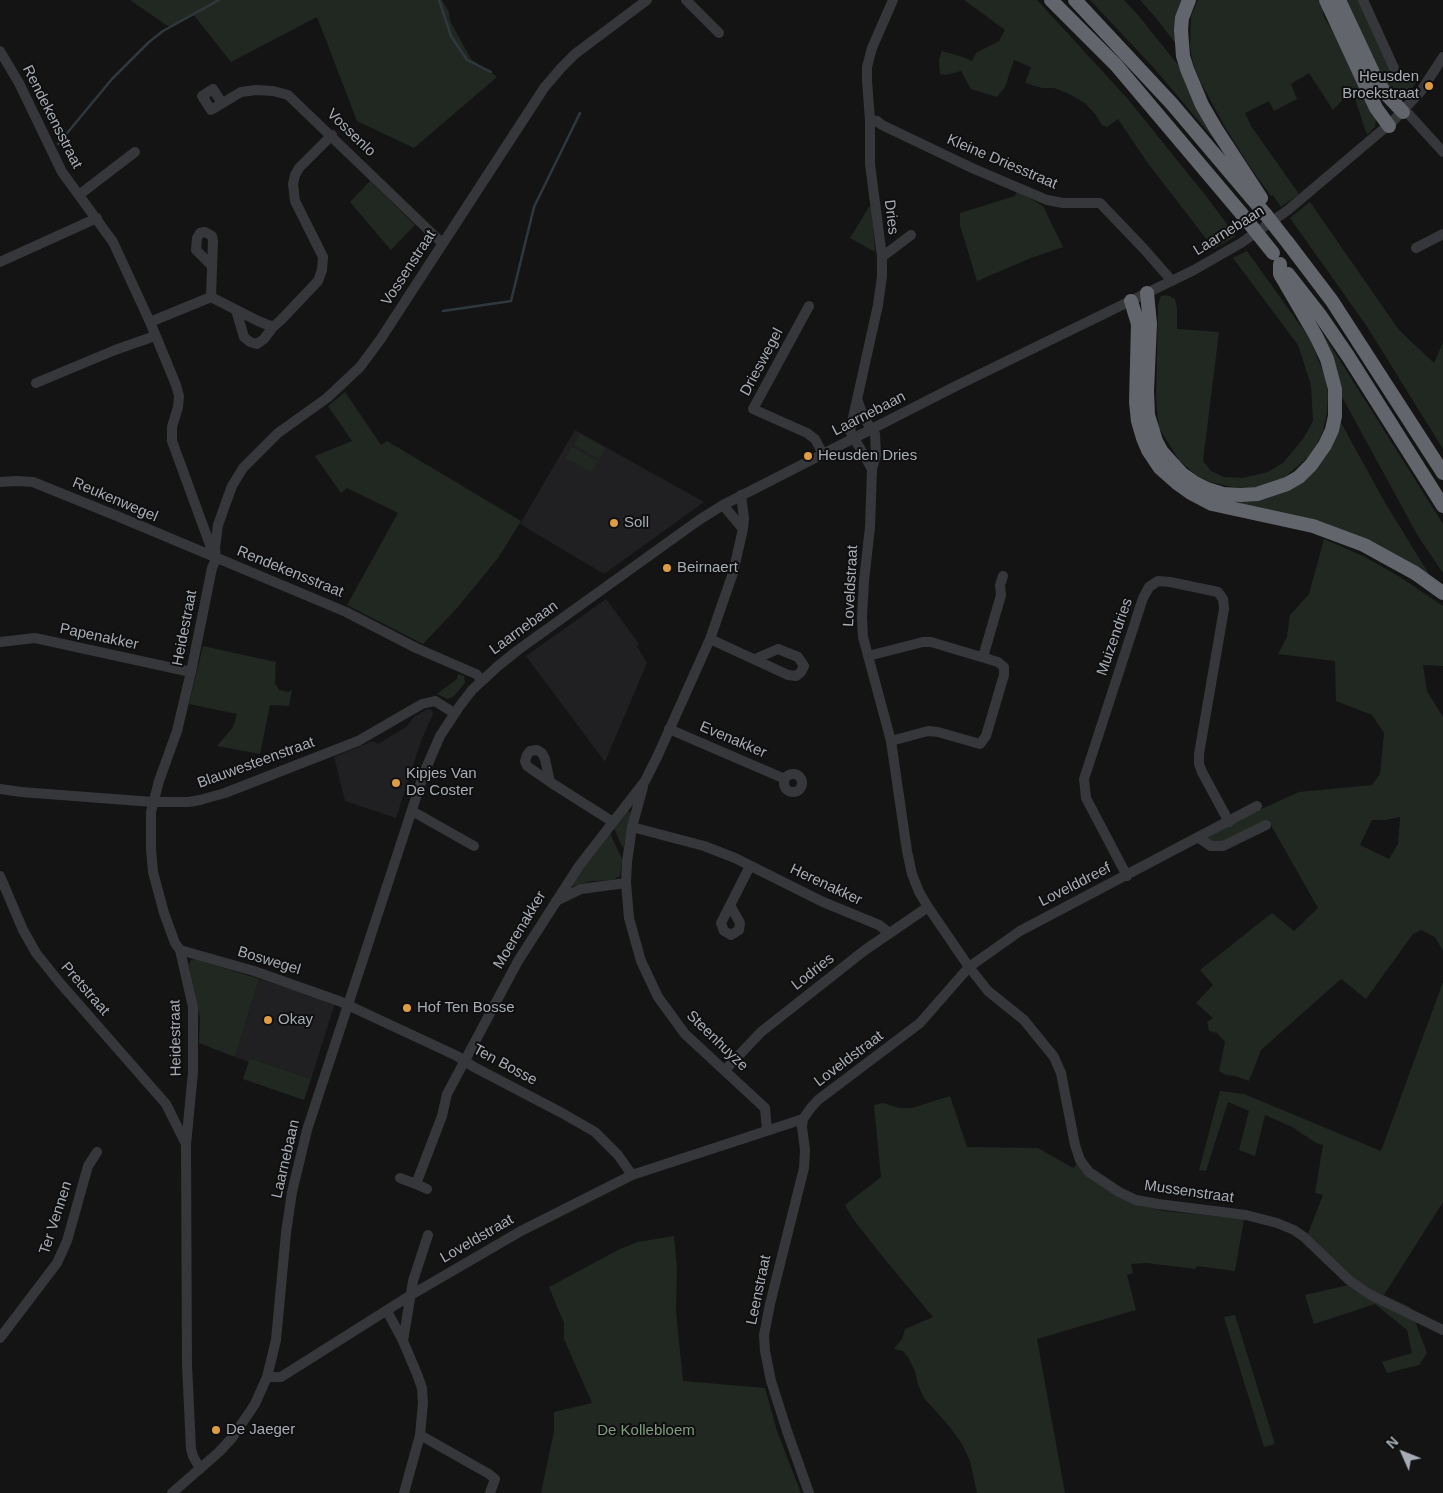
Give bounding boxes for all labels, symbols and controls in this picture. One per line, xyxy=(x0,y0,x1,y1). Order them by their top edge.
street label: Rendekensstraat xyxy=(18,62,86,172)
place label: Heusden Broekstraat xyxy=(1342,68,1419,103)
marker: Heusden Broekstraat xyxy=(1423,80,1435,92)
street label: Vossenlo xyxy=(323,105,379,161)
street label: Kleine Driesstraat xyxy=(944,131,1060,193)
street label: Dries xyxy=(880,199,902,235)
street label: Laarnebaan xyxy=(1190,202,1268,260)
street label: Vossenstraat xyxy=(378,227,440,309)
street label: Drieswegel xyxy=(737,325,787,399)
street label: Laarnebaan xyxy=(829,388,909,440)
place label: Heusden Dries xyxy=(818,447,917,465)
marker: Heusden Dries xyxy=(802,450,814,462)
street label: Reukenwegel xyxy=(70,474,160,526)
place label: Soll xyxy=(624,514,649,532)
marker: Soll xyxy=(608,517,620,529)
street label: Rendekensstraat xyxy=(234,542,346,602)
street label: Loveldstraat xyxy=(840,545,862,627)
place label: Beirnaert xyxy=(677,559,738,577)
marker: Beirnaert xyxy=(661,562,673,574)
street label: Heidestraat xyxy=(169,589,201,667)
street label: Muizendries xyxy=(1093,596,1137,678)
street label: Laarnebaan xyxy=(486,597,562,659)
street label: Papenakker xyxy=(58,620,140,654)
street label: Evenakker xyxy=(697,718,769,762)
street label: Blauwesteenstraat xyxy=(195,733,317,793)
place label: Kipjes Van De Coster xyxy=(406,765,477,800)
marker: Kipjes Van De Coster xyxy=(390,777,402,789)
street label: Lovelddreef xyxy=(1036,859,1114,911)
street label: Herenakker xyxy=(787,860,865,910)
street label: Moerenakker xyxy=(490,888,550,972)
street label: Boswegel xyxy=(235,943,303,979)
street label: Lodries xyxy=(788,950,838,994)
street label: Pretstraat xyxy=(57,959,113,1019)
street label: Heidestraat xyxy=(166,999,186,1077)
place label: Hof Ten Bosse xyxy=(417,999,515,1017)
marker: Hof Ten Bosse xyxy=(401,1002,413,1014)
street label: Steenhuyze xyxy=(682,1007,752,1075)
place label: Okay xyxy=(278,1011,313,1029)
marker: Okay xyxy=(262,1014,274,1026)
street label: Loveldstraat xyxy=(811,1027,887,1091)
street label: Ten Bosse xyxy=(470,1041,540,1089)
street label: Laarnebaan xyxy=(268,1118,304,1200)
street label: Mussenstraat xyxy=(1143,1177,1235,1207)
street label: Ter Vennen xyxy=(36,1179,76,1257)
street label: Loveldstraat xyxy=(437,1211,517,1267)
street label: Leenstraat xyxy=(743,1253,775,1327)
place label: De Jaeger xyxy=(226,1421,295,1439)
park label: De Kollebloem xyxy=(597,1422,695,1440)
marker: De Jaeger xyxy=(210,1424,222,1436)
north arrow xyxy=(1378,1428,1428,1478)
text: N xyxy=(1383,1433,1401,1452)

